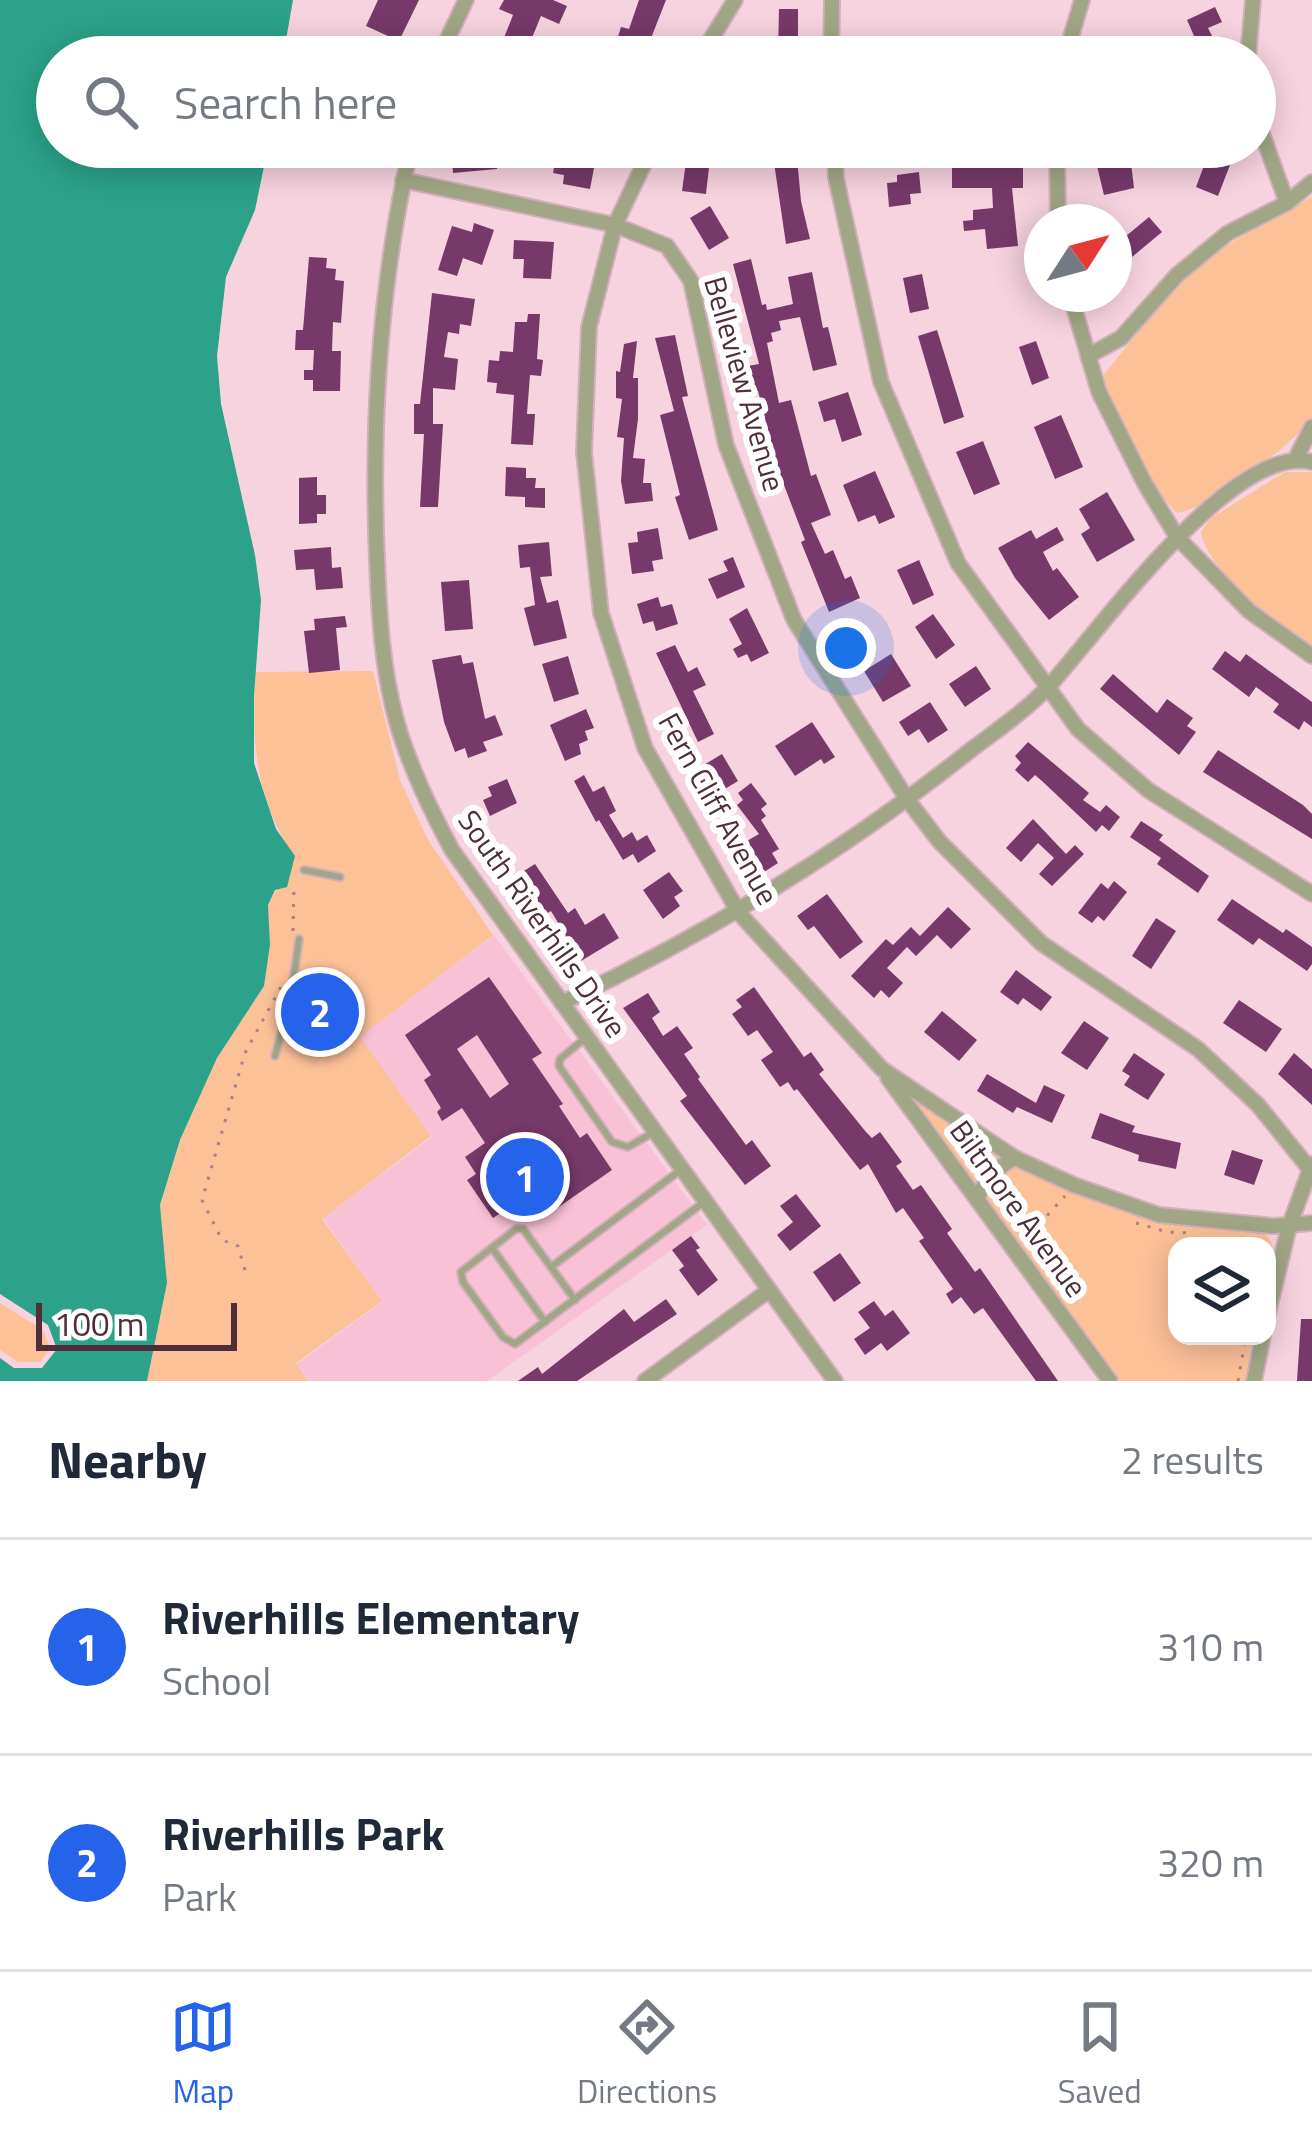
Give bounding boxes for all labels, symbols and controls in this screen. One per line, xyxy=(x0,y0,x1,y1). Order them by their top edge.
search box xyxy=(36,36,1276,168)
text: Search here xyxy=(174,68,397,136)
icon: search xyxy=(78,69,144,135)
north arrow xyxy=(1024,204,1132,312)
street label: Belleview Avenue xyxy=(692,271,798,497)
your location xyxy=(816,618,876,678)
street label: Fern Cliff Avenue xyxy=(647,704,791,913)
street label: South Riverhills Drive xyxy=(447,800,639,1047)
pin: 2 xyxy=(281,967,359,1057)
street label: Biltmore Avenue xyxy=(939,1110,1099,1307)
pin: 1 xyxy=(486,1132,564,1222)
map controls xyxy=(1168,1237,1276,1345)
button: layers xyxy=(1168,1237,1276,1345)
scale bar xyxy=(36,1297,237,1350)
text: 100 m xyxy=(54,1299,144,1349)
text: Nearby xyxy=(48,1420,207,1498)
text: 2 results xyxy=(1121,1430,1264,1489)
text: Riverhills Elementary xyxy=(162,1583,579,1651)
text: 1 xyxy=(76,1617,98,1676)
text: 310 m xyxy=(1157,1617,1264,1676)
text: School xyxy=(162,1651,271,1710)
text: Riverhills Park xyxy=(162,1799,444,1867)
text: 2 xyxy=(76,1833,98,1892)
text: 320 m xyxy=(1157,1833,1264,1892)
text: Park xyxy=(162,1867,237,1926)
tab: Map xyxy=(170,1994,236,2116)
tab: Directions xyxy=(577,1994,717,2116)
tab: Saved xyxy=(1058,1994,1142,2116)

